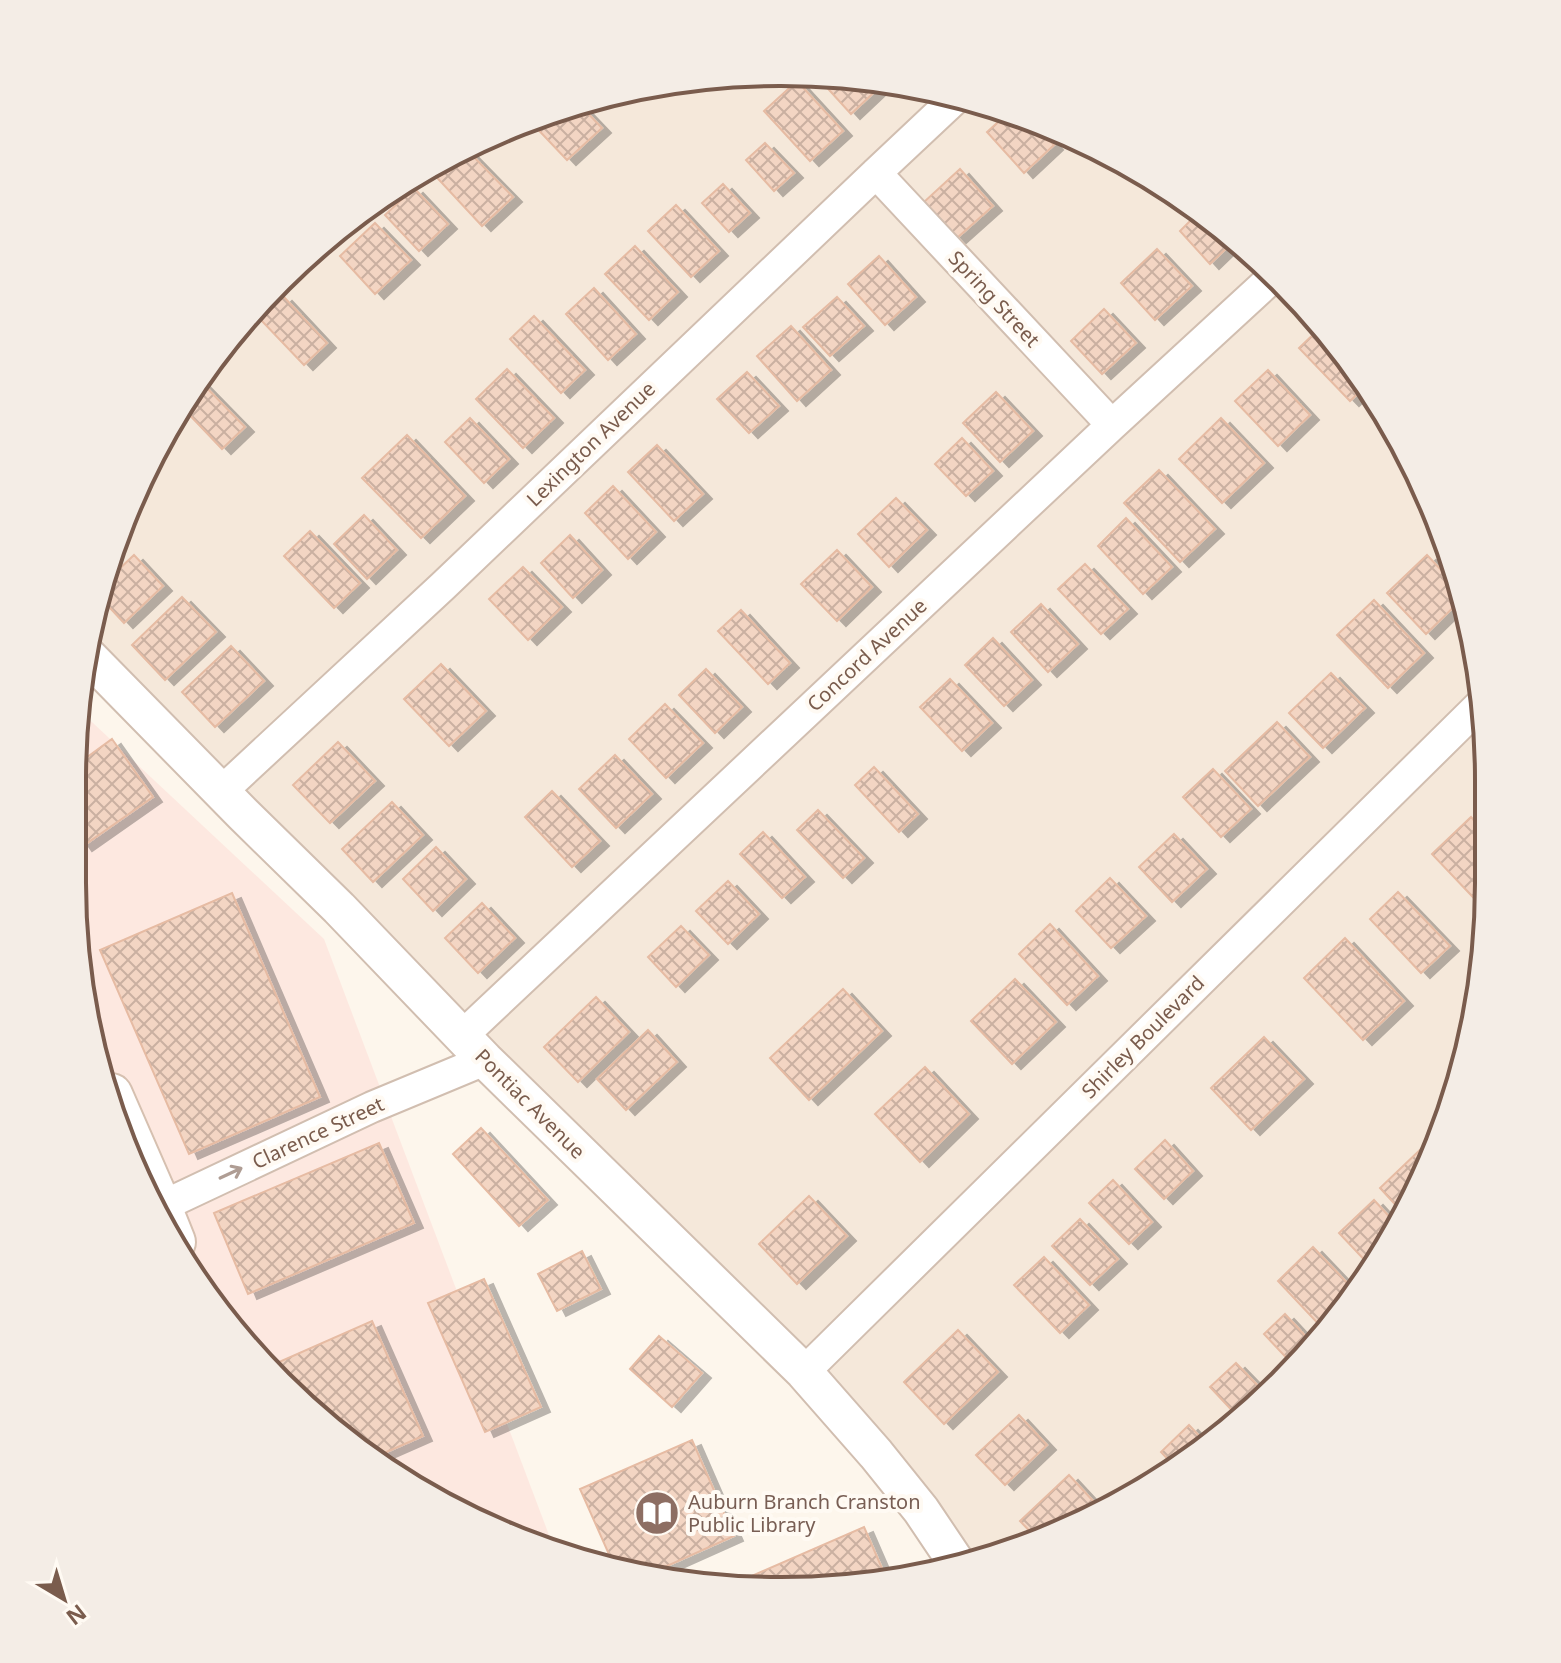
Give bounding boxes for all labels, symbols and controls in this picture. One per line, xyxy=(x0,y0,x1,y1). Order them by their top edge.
street label: Spring Street xyxy=(943,245,1046,353)
street label: Lexington Avenue xyxy=(521,375,661,512)
street label: Concord Avenue xyxy=(801,592,932,717)
street label: Shirley Boulevard xyxy=(1075,969,1210,1104)
street label: Pontiac Avenue xyxy=(469,1043,591,1165)
street label: Clarence Street xyxy=(248,1090,388,1175)
one-way arrow xyxy=(218,1165,243,1180)
place label: Auburn Branch Cranston Public Library xyxy=(688,1488,921,1538)
library icon: Auburn Branch Cranston Public Library xyxy=(633,1489,681,1537)
north arrow xyxy=(24,1559,104,1639)
text: N xyxy=(61,1598,93,1633)

